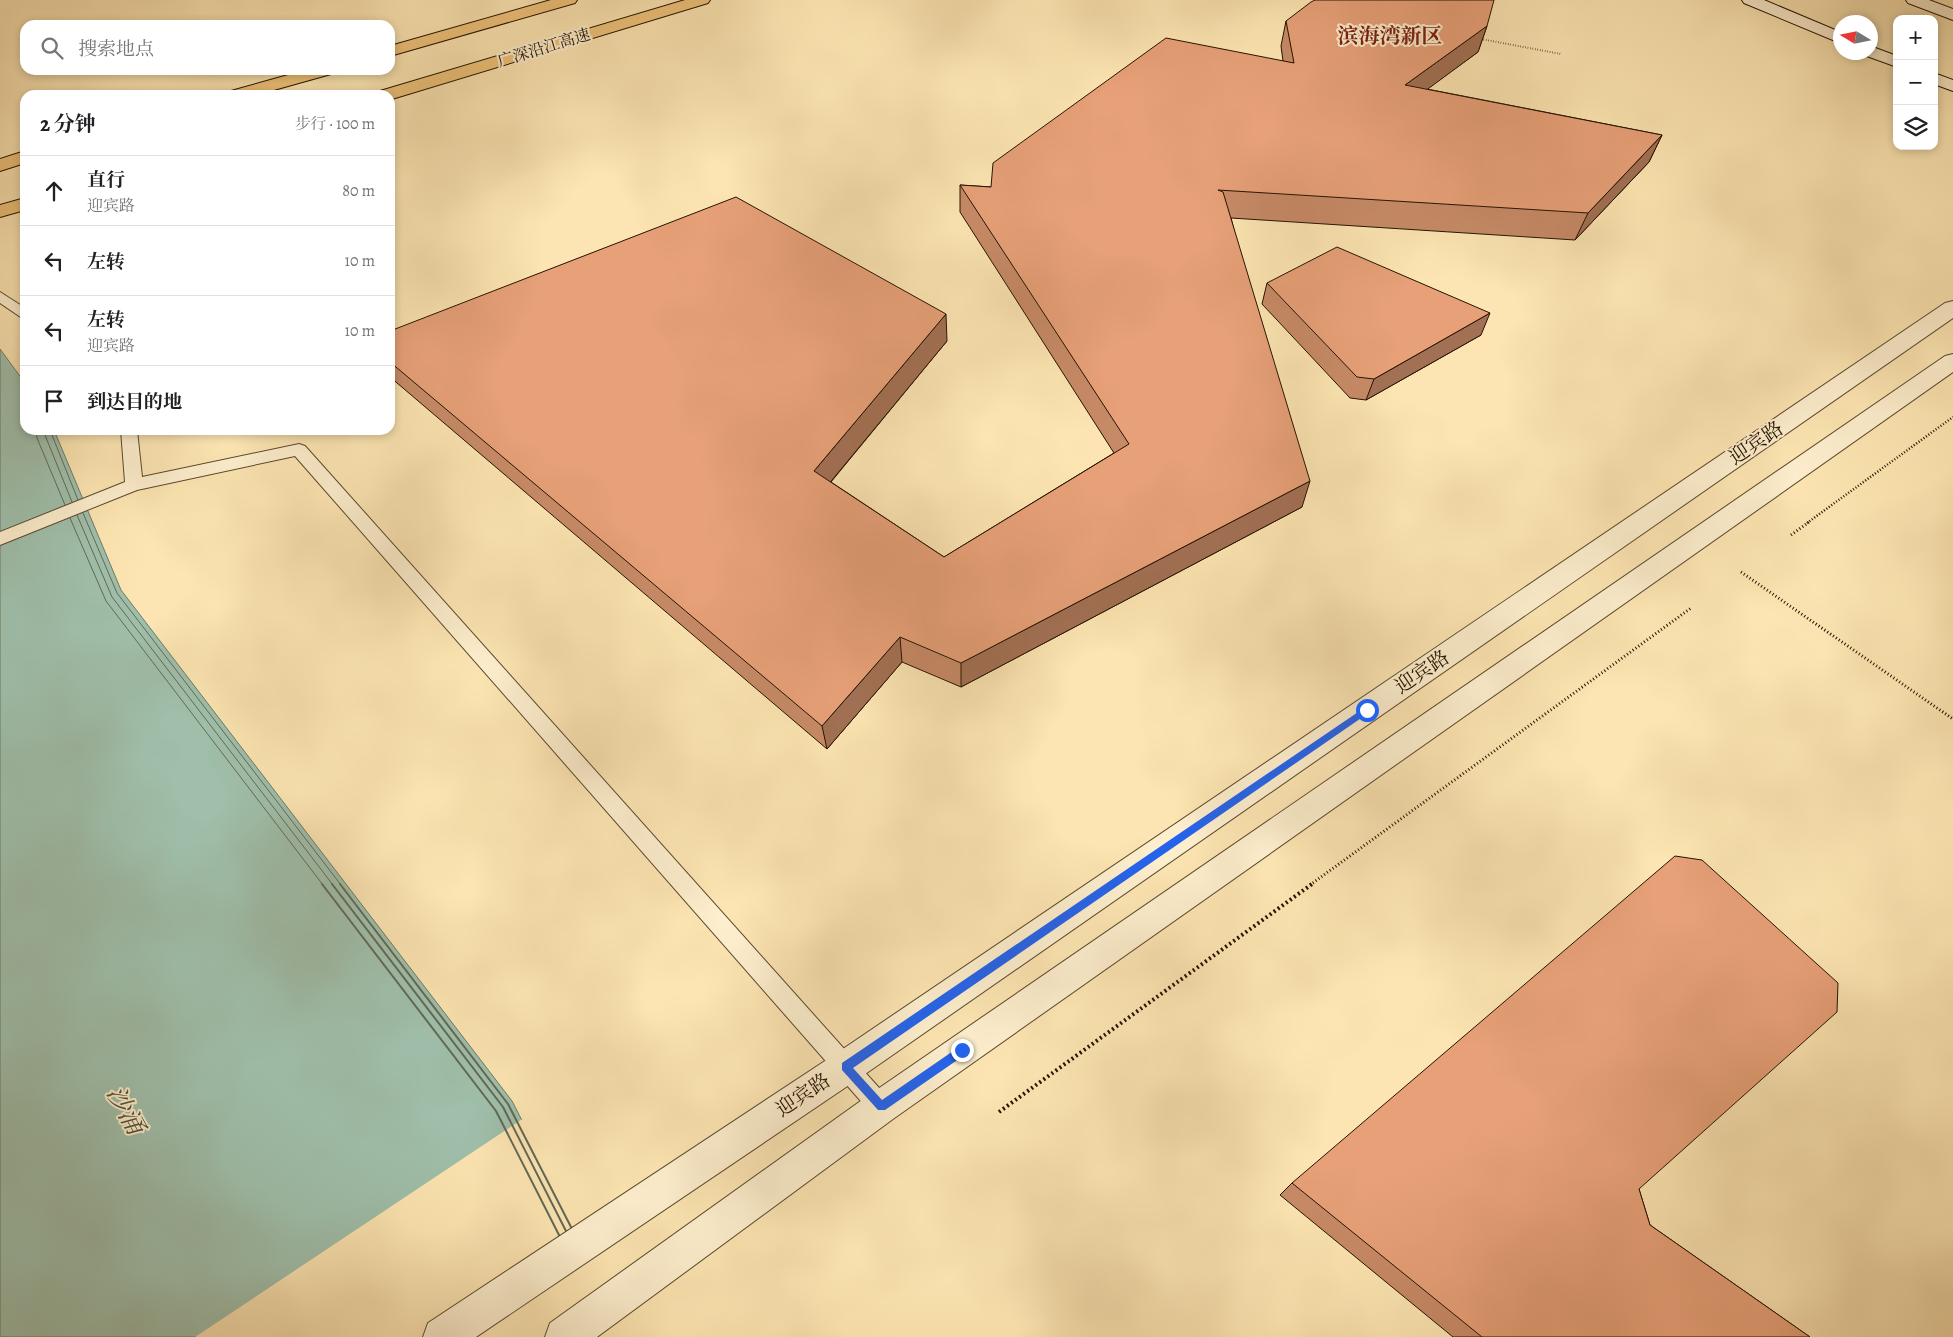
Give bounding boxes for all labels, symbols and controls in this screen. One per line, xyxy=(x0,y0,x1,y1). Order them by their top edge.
north arrow xyxy=(1833,15,1878,60)
map controls xyxy=(1893,15,1938,150)
button: + xyxy=(1893,15,1938,60)
search box xyxy=(20,20,395,75)
district label: 滨海湾新区 xyxy=(1338,22,1443,50)
street label: 广深沿江高速 xyxy=(495,23,593,73)
icon: search xyxy=(38,34,66,62)
text: 搜索地点 xyxy=(78,36,154,62)
button: − xyxy=(1893,60,1938,105)
button: layers xyxy=(1893,105,1938,150)
text: 2 分钟 xyxy=(40,110,96,138)
text: 步行 · 100 m xyxy=(294,113,375,135)
text: 直行 xyxy=(87,167,125,193)
icon: ahead xyxy=(40,177,68,205)
text: 80 m xyxy=(342,180,375,202)
text: 迎宾路 xyxy=(87,195,135,217)
icon: left xyxy=(40,247,68,275)
text: 左转 xyxy=(87,249,125,275)
text: 10 m xyxy=(345,250,375,272)
text: 左转 xyxy=(87,307,125,333)
icon: left xyxy=(40,317,68,345)
text: 10 m xyxy=(345,320,375,342)
text: 迎宾路 xyxy=(87,335,135,357)
icon: arrive xyxy=(40,387,68,415)
text: 到达目的地 xyxy=(87,389,182,415)
street label: 迎宾路 xyxy=(1724,415,1788,471)
street label: 迎宾路 xyxy=(1390,644,1454,700)
route start xyxy=(1356,699,1379,722)
route end xyxy=(951,1039,974,1062)
street label: 迎宾路 xyxy=(771,1067,835,1123)
water label: 沙涌 xyxy=(98,1080,153,1143)

